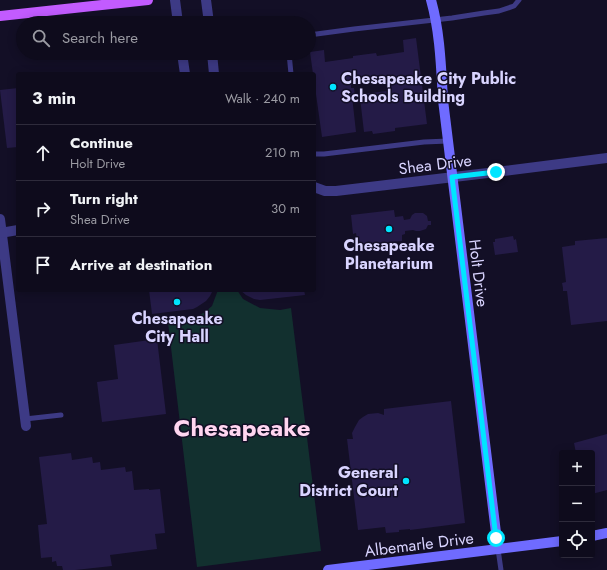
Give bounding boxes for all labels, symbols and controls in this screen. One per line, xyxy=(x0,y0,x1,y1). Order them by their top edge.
search box xyxy=(16,16,316,60)
icon: search xyxy=(30,27,52,49)
text: Search here xyxy=(62,27,138,49)
place label: Chesapeake City Public Schools Building xyxy=(341,67,516,108)
marker: Chesapeake City Public Schools Building xyxy=(328,82,338,92)
text: 3 min xyxy=(32,86,76,110)
text: Walk · 240 m xyxy=(225,89,300,108)
text: Continue xyxy=(70,132,133,154)
icon: ahead xyxy=(32,142,54,164)
text: 210 m xyxy=(265,143,300,162)
street label: Shea Drive xyxy=(397,149,473,180)
text: Holt Drive xyxy=(70,154,125,173)
route end xyxy=(487,163,505,181)
text: Turn right xyxy=(70,188,138,210)
icon: right xyxy=(32,198,54,220)
text: 30 m xyxy=(271,199,300,218)
text: Shea Drive xyxy=(70,210,130,229)
marker: Chesapeake Planetarium xyxy=(384,224,394,234)
place label: Chesapeake Planetarium xyxy=(343,234,435,275)
street label: Holt Drive xyxy=(463,238,494,308)
icon: arrive xyxy=(32,254,54,276)
text: Arrive at destination xyxy=(70,254,212,276)
marker: Chesapeake City Hall xyxy=(172,297,182,307)
place label: Chesapeake City Hall xyxy=(131,307,223,348)
district label: Chesapeake xyxy=(174,410,310,445)
map controls xyxy=(559,450,595,558)
button: + xyxy=(559,450,595,486)
place label: General District Court xyxy=(299,461,399,502)
marker: General District Court xyxy=(401,476,411,486)
button: − xyxy=(559,486,595,522)
button: locate xyxy=(559,522,595,558)
street label: Albemarle Drive xyxy=(363,526,475,563)
route start xyxy=(487,529,505,547)

